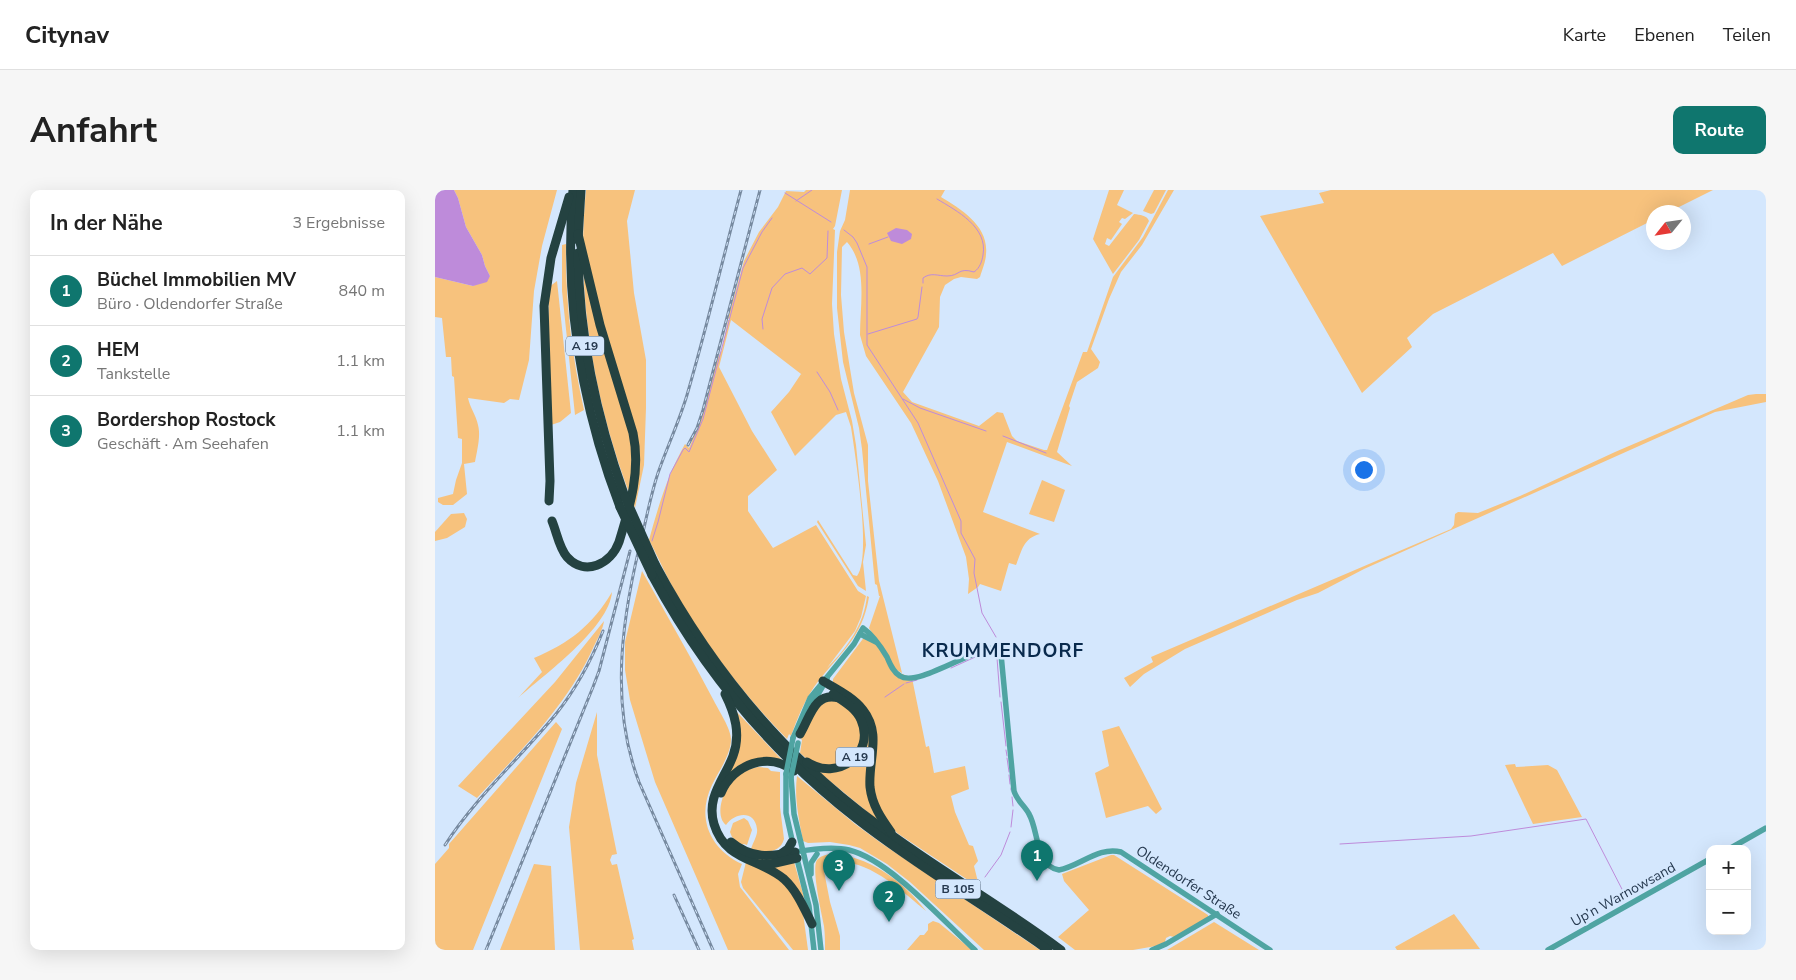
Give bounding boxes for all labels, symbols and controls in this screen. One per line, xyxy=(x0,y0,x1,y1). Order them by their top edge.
text: Citynav xyxy=(25,19,109,51)
text: Karte xyxy=(1563,23,1606,47)
text: Ebenen xyxy=(1634,23,1695,47)
text: Teilen xyxy=(1723,23,1771,47)
button: Route xyxy=(1673,106,1766,154)
text: Anfahrt xyxy=(30,107,157,154)
north arrow xyxy=(1646,205,1691,250)
text: In der Nähe xyxy=(50,209,163,237)
text: 3 Ergebnisse xyxy=(292,212,385,234)
text: Büchel Immobilien MV xyxy=(97,267,296,293)
text: 1 xyxy=(61,280,71,302)
text: 840 m xyxy=(338,280,385,302)
text: Büro · Oldendorfer Straße xyxy=(97,293,283,315)
road number: A 19 xyxy=(566,336,604,356)
text: HEM xyxy=(97,337,140,363)
text: 2 xyxy=(61,350,71,372)
text: 1.1 km xyxy=(336,350,385,372)
text: Tankstelle xyxy=(97,363,170,385)
text: Bordershop Rostock xyxy=(97,407,275,433)
text: 3 xyxy=(61,420,71,442)
text: 1.1 km xyxy=(336,420,385,442)
text: Geschäft · Am Seehafen xyxy=(97,433,269,455)
your location xyxy=(1351,457,1377,483)
district label: KRUMMENDORF xyxy=(922,638,1084,664)
road number: A 19 xyxy=(836,748,874,766)
pin: 1 xyxy=(1021,840,1053,881)
street label: Oldendorfer Straße xyxy=(1132,841,1245,924)
map controls xyxy=(1706,845,1751,935)
button: + xyxy=(1706,845,1751,890)
pin: 3 xyxy=(823,850,855,891)
street label: Up’n Warnowsand xyxy=(1567,858,1679,931)
road number: B 105 xyxy=(935,880,981,899)
pin: 2 xyxy=(873,881,905,922)
button: − xyxy=(1706,890,1751,935)

